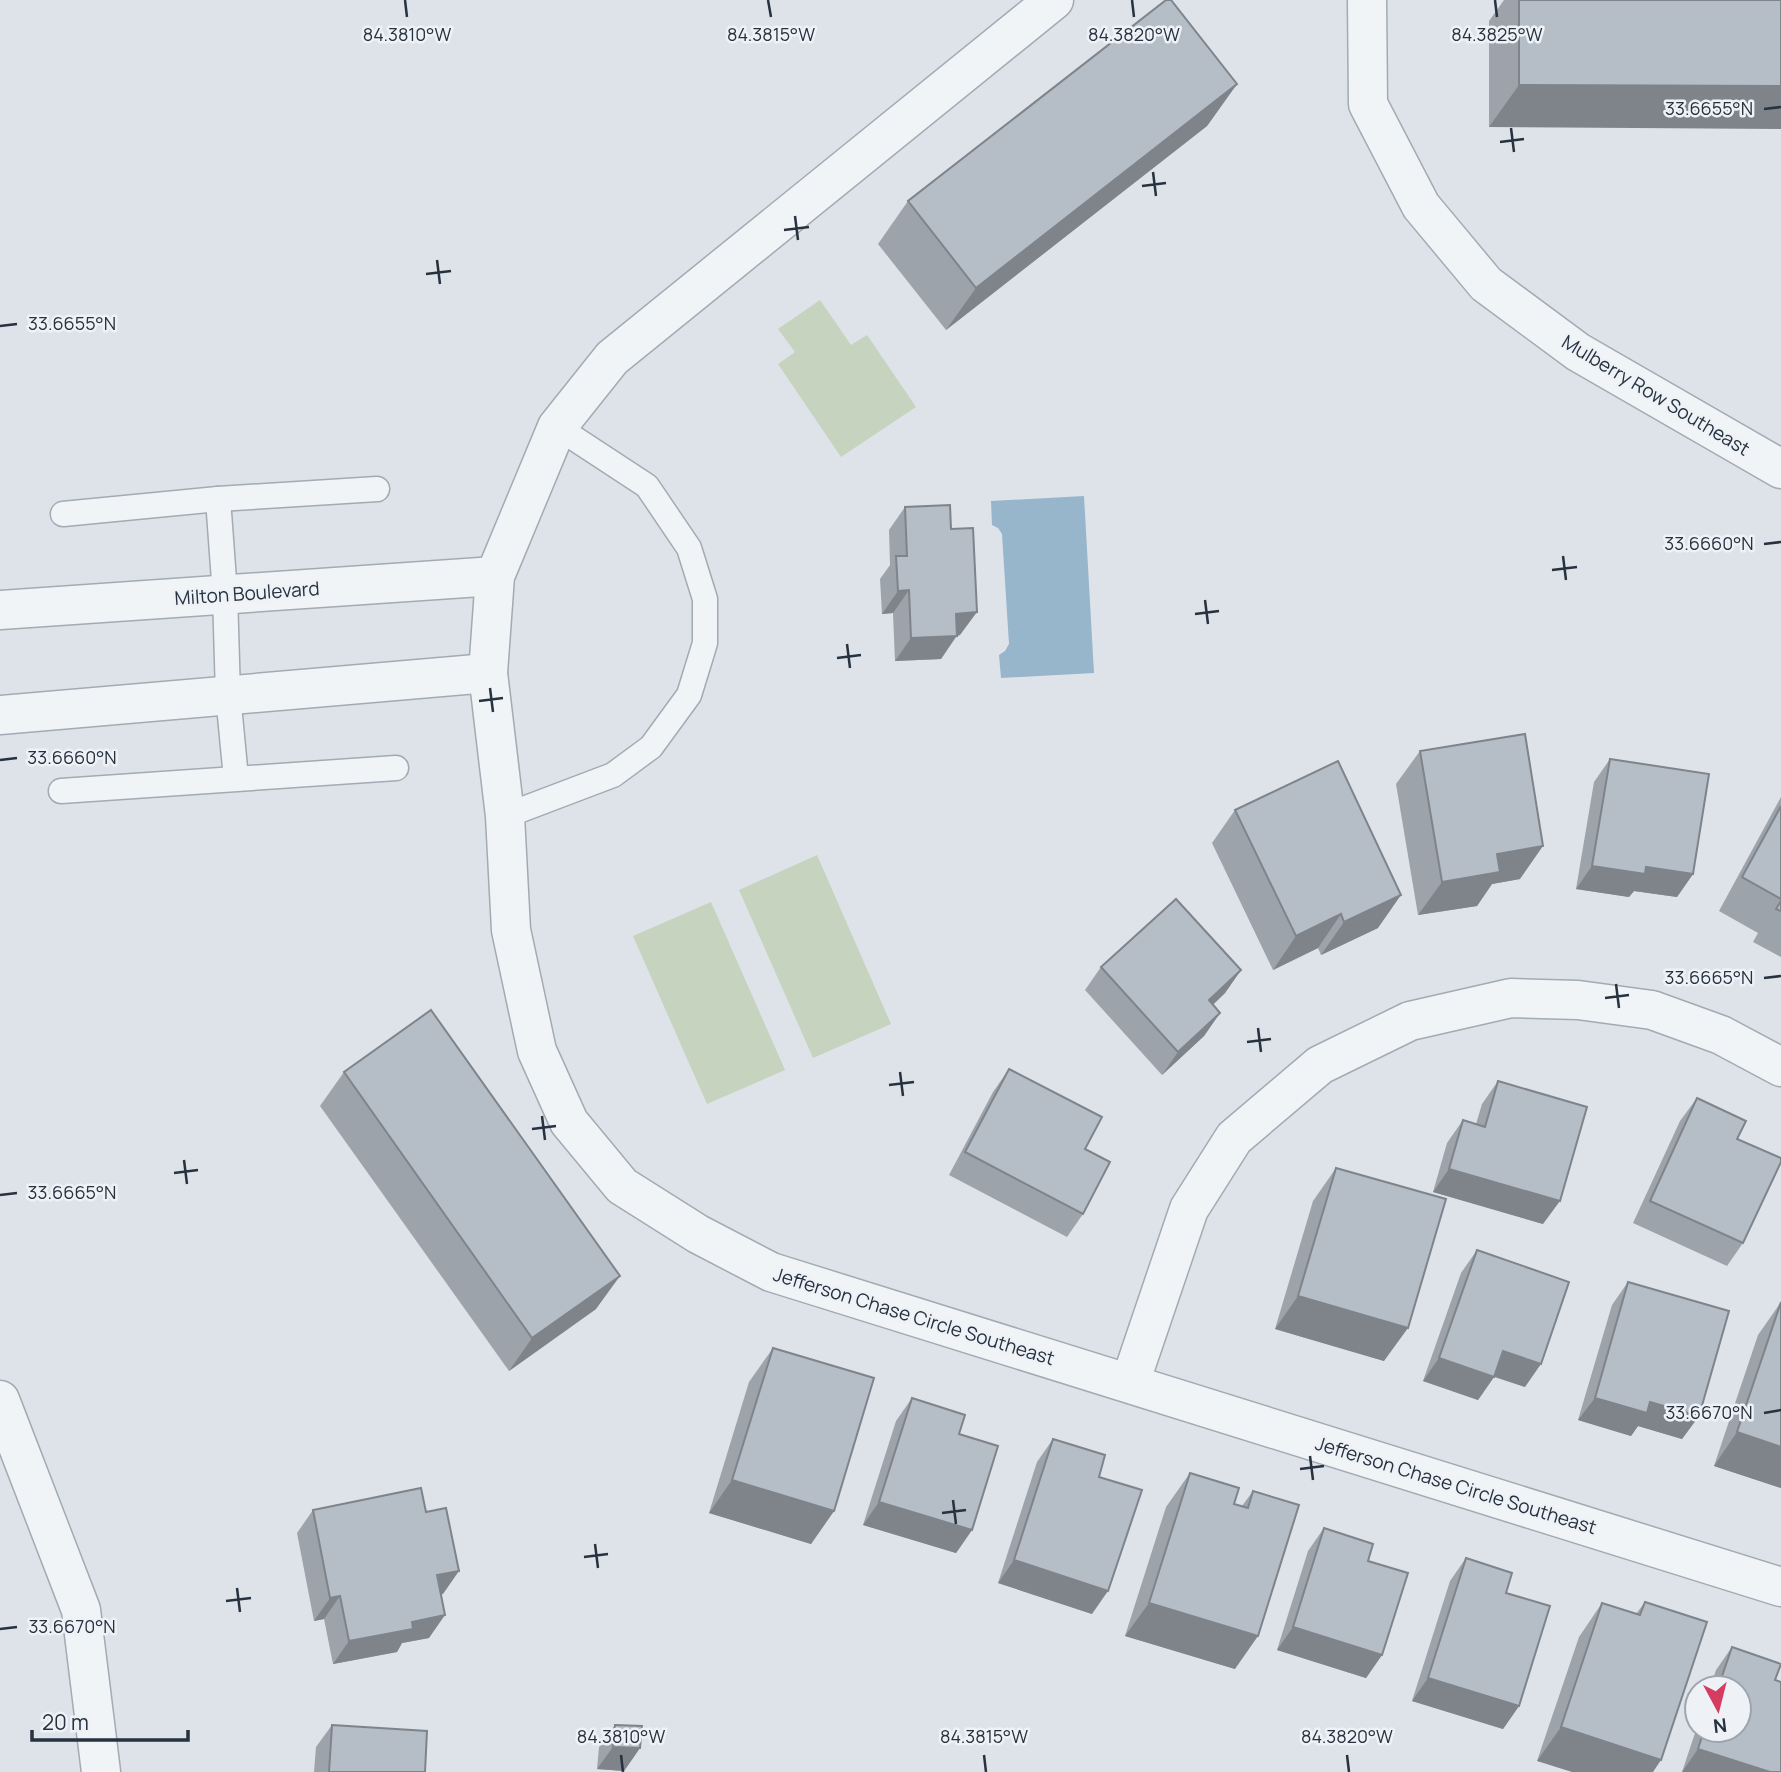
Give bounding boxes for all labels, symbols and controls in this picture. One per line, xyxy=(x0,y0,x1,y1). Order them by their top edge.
text: 84.3810°W xyxy=(363,22,451,46)
text: 84.3815°W xyxy=(727,22,815,46)
text: 84.3820°W xyxy=(1088,22,1180,46)
text: 84.3825°W xyxy=(1451,22,1543,46)
text: 33.6655°N xyxy=(1665,96,1753,120)
text: 33.6655°N xyxy=(28,311,116,335)
street label: Mulberry Row Southeast xyxy=(1557,329,1755,461)
text: 33.6660°N xyxy=(1664,531,1754,555)
street label: Milton Boulevard xyxy=(174,575,320,611)
text: 33.6660°N xyxy=(27,745,117,769)
text: 33.6665°N xyxy=(1665,965,1753,989)
text: 33.6665°N xyxy=(28,1180,116,1204)
street label: Jefferson Chase Circle Southeast xyxy=(770,1261,1058,1371)
text: 33.6670°N xyxy=(1665,1400,1753,1424)
street label: Jefferson Chase Circle Southeast xyxy=(1312,1430,1600,1540)
text: 33.6670°N xyxy=(28,1614,116,1638)
north arrow xyxy=(1683,1674,1753,1744)
scale bar xyxy=(32,1698,187,1742)
text: 20 m xyxy=(42,1708,89,1736)
text: N xyxy=(1712,1712,1728,1740)
text: 84.3810°W xyxy=(577,1724,665,1748)
text: 84.3815°W xyxy=(940,1724,1028,1748)
text: 84.3820°W xyxy=(1301,1724,1393,1748)

